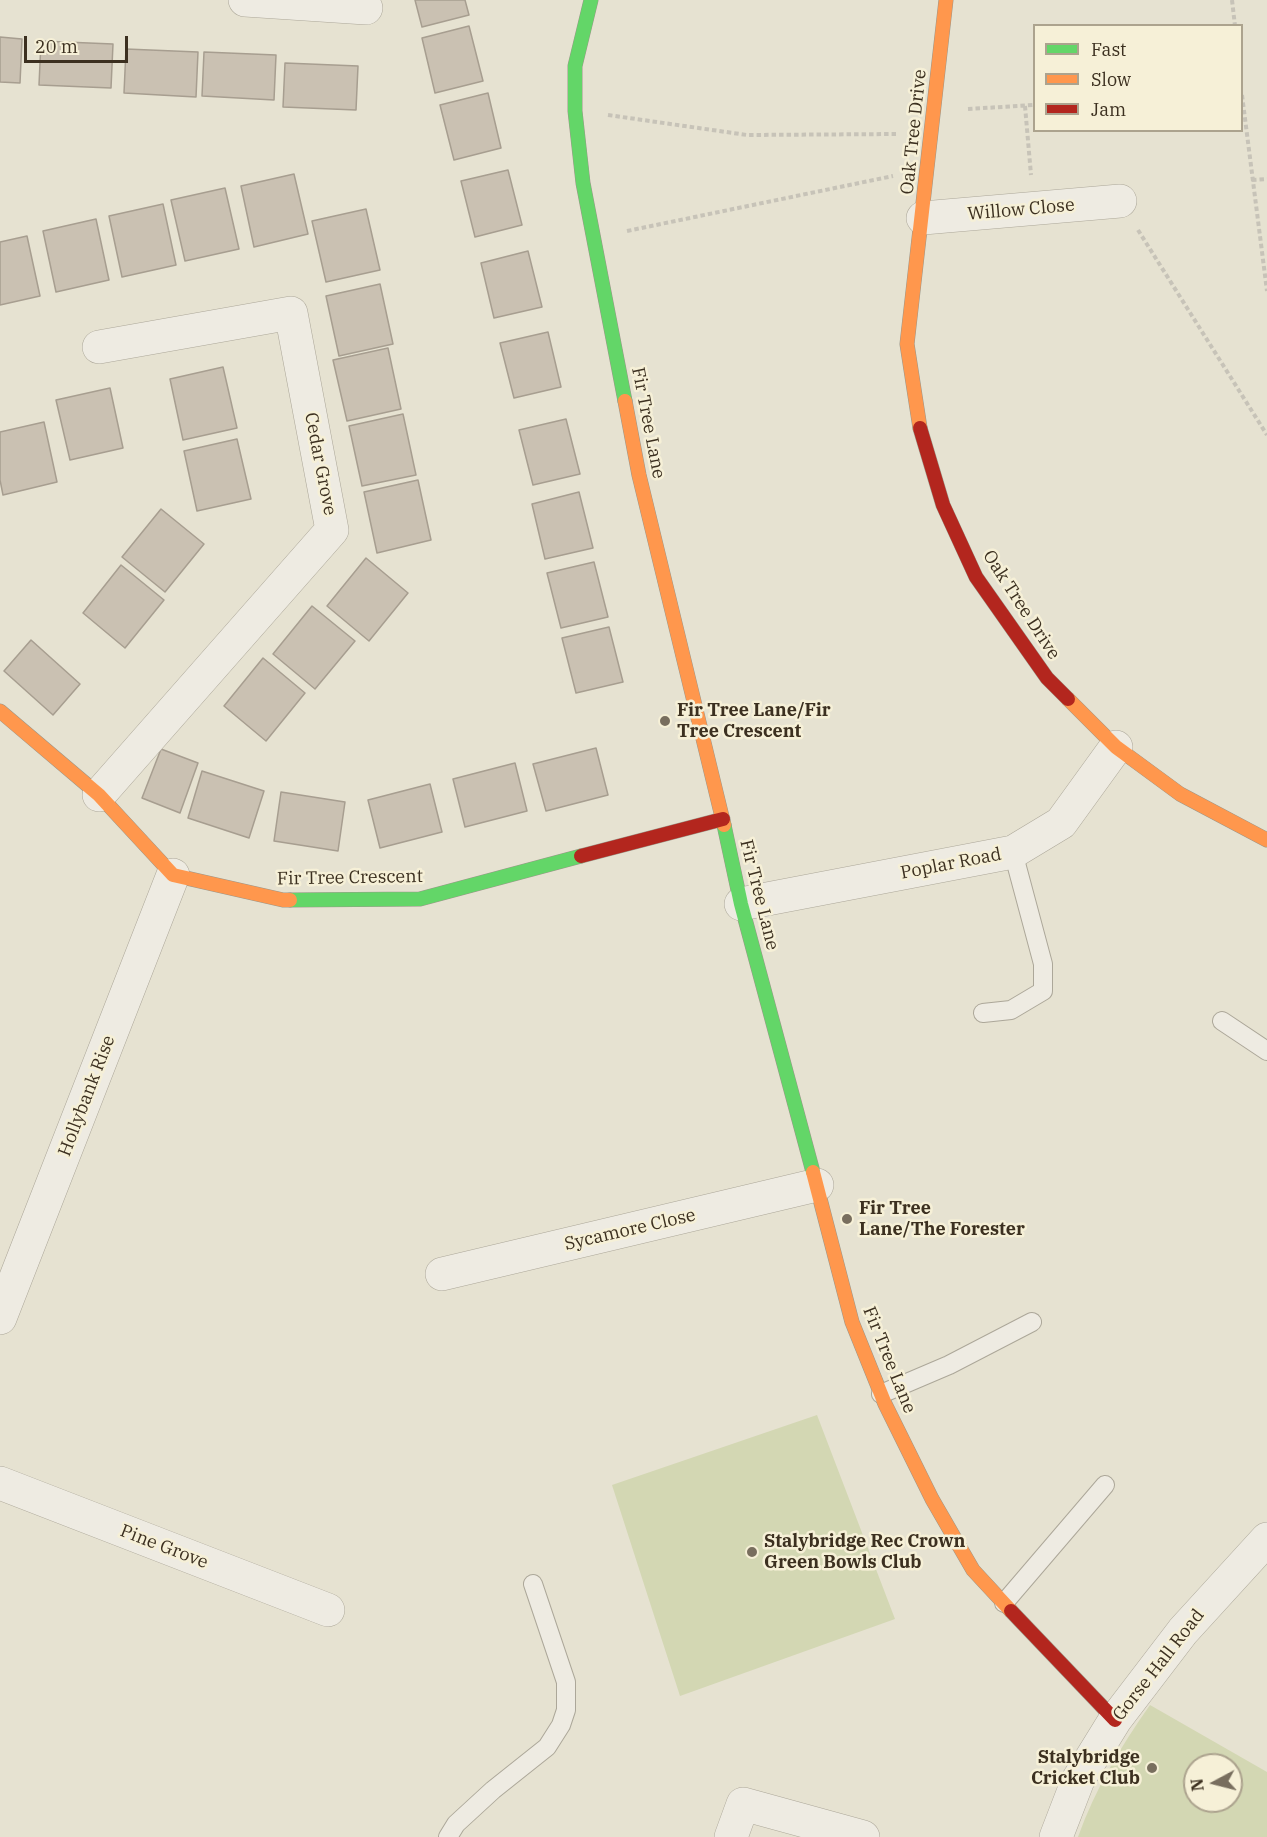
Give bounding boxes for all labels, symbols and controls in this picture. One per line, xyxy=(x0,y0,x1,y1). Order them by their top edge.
scale bar xyxy=(27,24,130,62)
legend xyxy=(1033,24,1243,132)
text: 20 m xyxy=(35,35,78,58)
text: Fast xyxy=(1091,38,1126,61)
street label: Oak Tree Drive xyxy=(897,68,931,196)
text: Slow xyxy=(1091,68,1131,91)
text: Jam xyxy=(1091,98,1126,121)
street label: Willow Close xyxy=(967,195,1075,225)
street label: Fir Tree Lane xyxy=(627,365,669,481)
street label: Cedar Grove xyxy=(299,411,341,517)
street label: Oak Tree Drive xyxy=(978,546,1064,664)
place label: Fir Tree Lane/Fir Tree Crescent xyxy=(677,700,831,742)
marker: Fir Tree Lane/Fir Tree Crescent xyxy=(658,714,672,728)
street label: Fir Tree Lane xyxy=(735,837,783,953)
street label: Poplar Road xyxy=(899,844,1003,884)
street label: Fir Tree Crescent xyxy=(277,866,423,890)
street label: Hollybank Rise xyxy=(54,1032,120,1160)
place label: Fir Tree Lane/The Forester xyxy=(859,1198,1025,1240)
street label: Sycamore Close xyxy=(562,1204,698,1256)
marker: Fir Tree Lane/The Forester xyxy=(840,1212,854,1226)
street label: Fir Tree Lane xyxy=(858,1303,920,1417)
street label: Pine Grove xyxy=(117,1520,211,1574)
place label: Stalybridge Rec Crown Green Bowls Club xyxy=(764,1531,965,1574)
marker: Stalybridge Rec Crown Green Bowls Club xyxy=(745,1545,759,1559)
street label: Gorse Hall Road xyxy=(1109,1605,1209,1725)
place label: Stalybridge Cricket Club xyxy=(1031,1747,1140,1790)
north arrow xyxy=(1183,1753,1243,1813)
marker: Stalybridge Cricket Club xyxy=(1145,1761,1159,1775)
text: N xyxy=(1186,1777,1208,1792)

